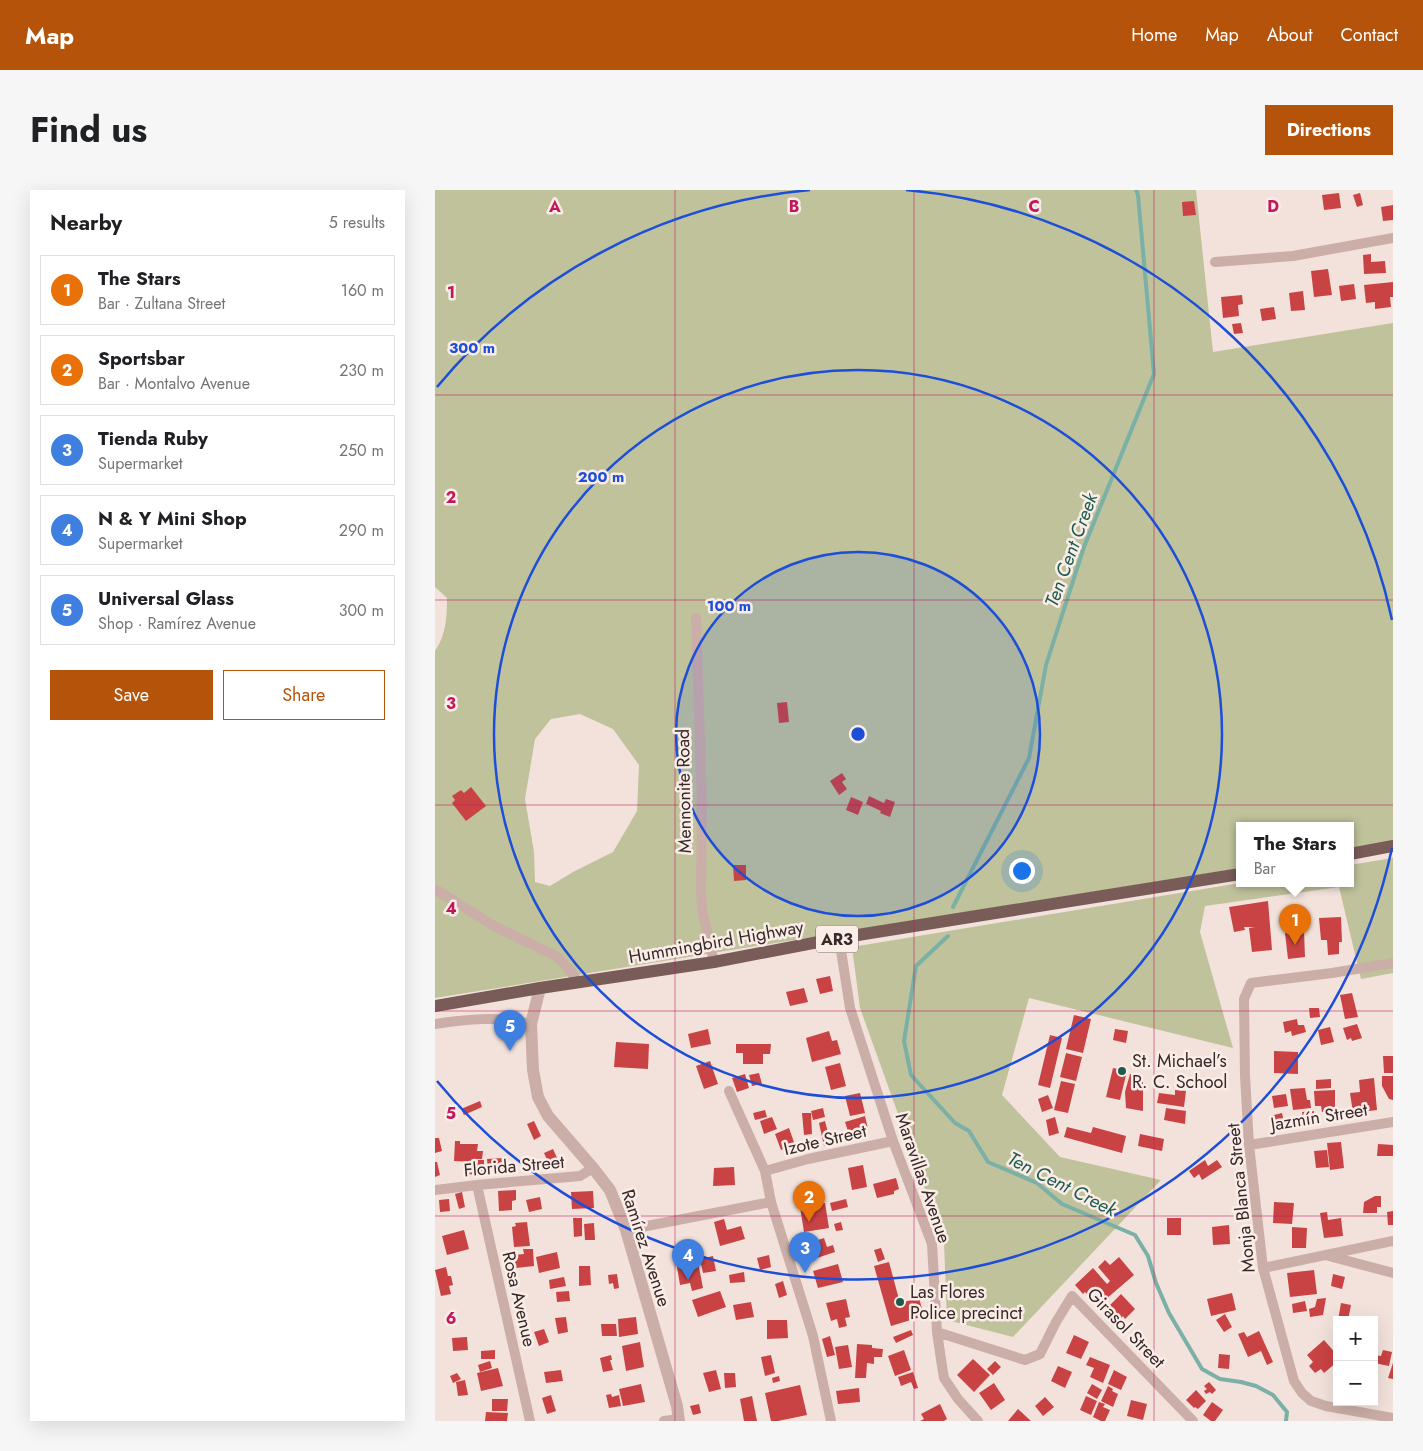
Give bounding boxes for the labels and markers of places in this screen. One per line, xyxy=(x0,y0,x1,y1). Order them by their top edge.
centre of rings xyxy=(849,725,867,743)
pin: 1 xyxy=(1279,904,1311,945)
pin: 5 xyxy=(494,1010,526,1051)
place label: St. Michael’s R. C. School xyxy=(1132,1048,1227,1095)
marker: St. Michael’s R. C. School xyxy=(1116,1065,1128,1077)
pin: 2 xyxy=(793,1181,825,1222)
pin: 3 xyxy=(789,1232,821,1273)
pin: 4 xyxy=(672,1239,704,1280)
place label: Las Flores Police precinct xyxy=(910,1279,1023,1326)
marker: Las Flores Police precinct xyxy=(894,1296,906,1308)

